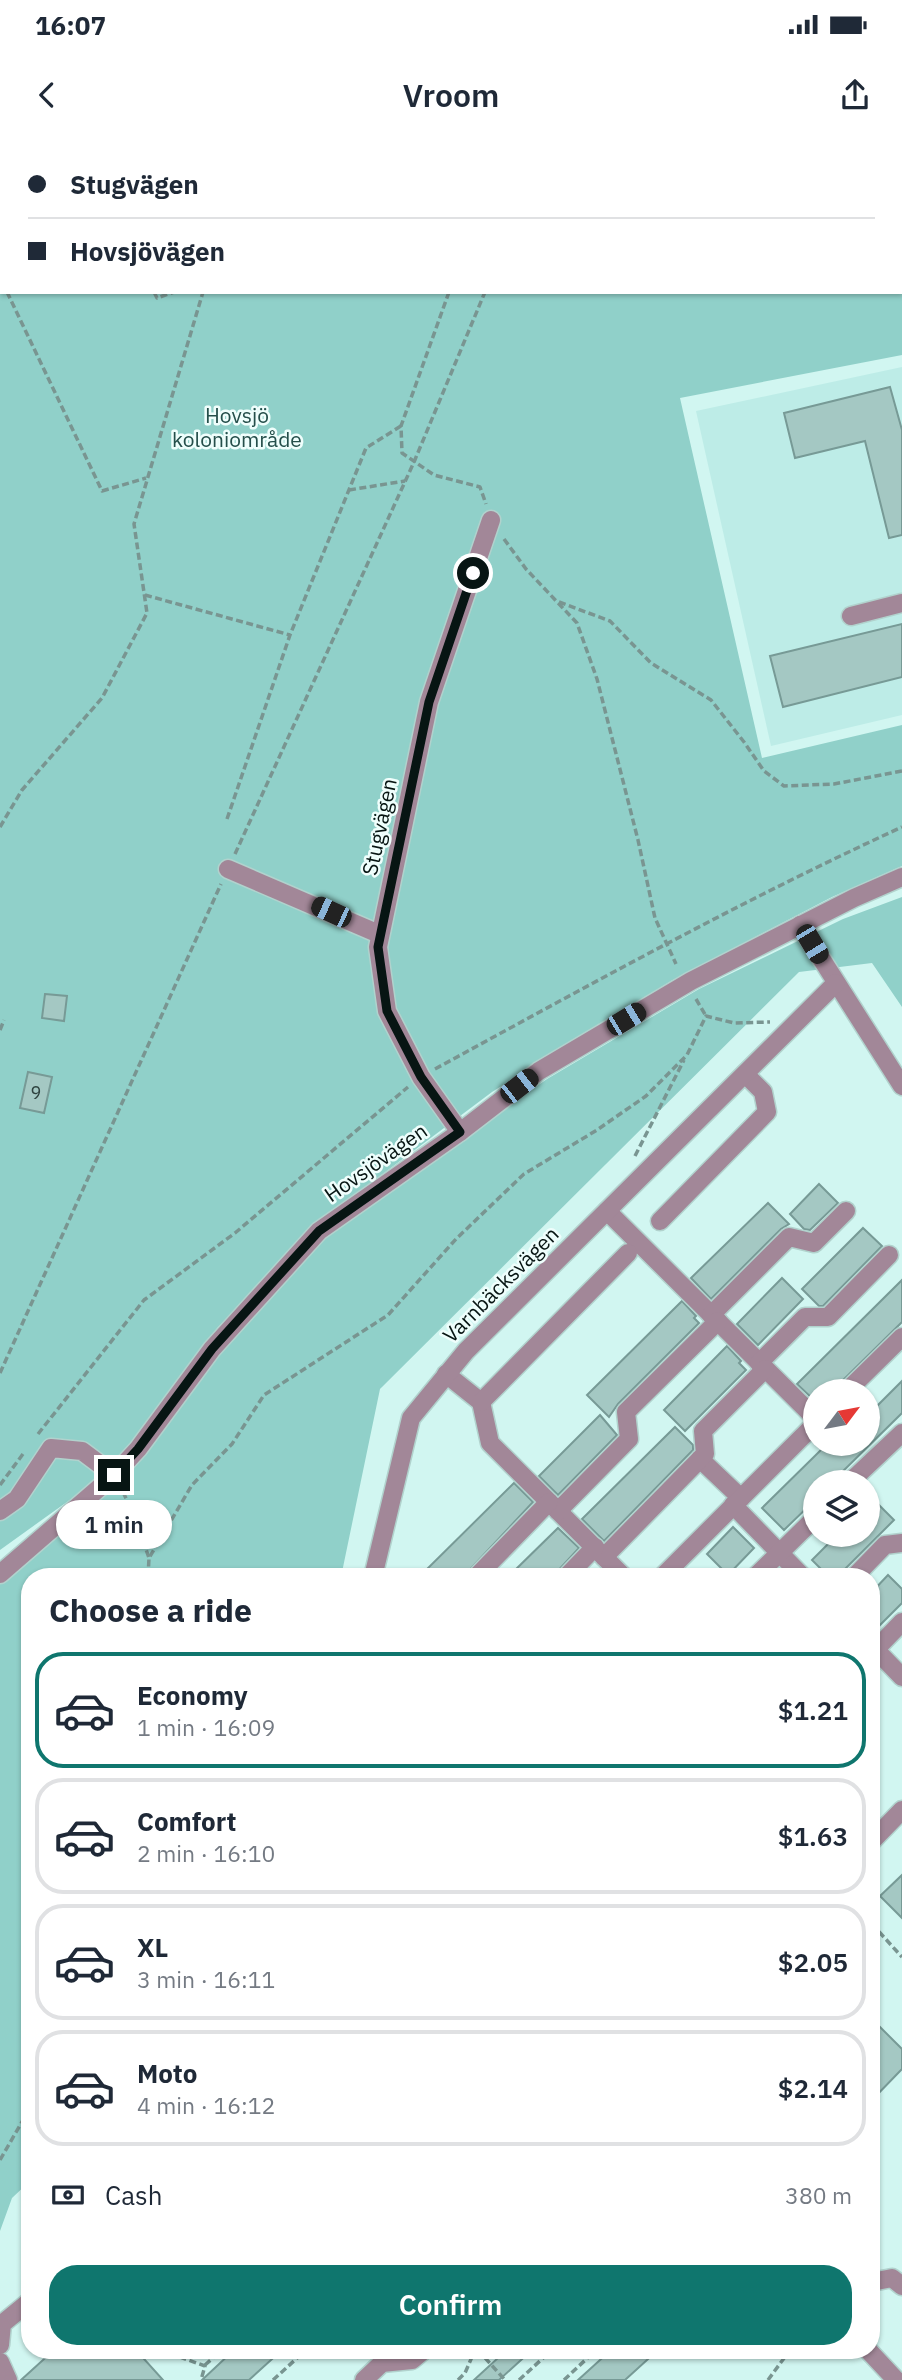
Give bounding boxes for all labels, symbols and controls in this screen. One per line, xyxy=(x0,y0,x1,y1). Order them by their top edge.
text: 16:07 xyxy=(35,8,106,42)
text: Vroom xyxy=(403,74,499,116)
icon: back xyxy=(28,76,66,114)
icon: share xyxy=(836,76,874,114)
text: Stugvägen xyxy=(70,167,199,201)
text: Hovsjövägen xyxy=(70,234,225,268)
park label: Hovsjö koloniområde xyxy=(172,401,302,453)
route start xyxy=(457,557,489,589)
street label: Stugvägen xyxy=(355,776,403,878)
car xyxy=(308,894,355,930)
car xyxy=(793,921,832,967)
car xyxy=(603,999,650,1039)
car xyxy=(496,1065,543,1107)
house number: 9 xyxy=(31,1081,41,1104)
street label: Hovsjövägen xyxy=(318,1116,432,1208)
street label: Varnbäcksvägen xyxy=(436,1220,564,1348)
north arrow xyxy=(803,1379,880,1456)
map controls xyxy=(803,1379,880,1547)
route end xyxy=(98,1459,130,1491)
button: layers xyxy=(803,1470,880,1547)
callout: 1 min xyxy=(56,1500,172,1548)
text: 1 min xyxy=(84,1509,144,1539)
text: Choose a ride xyxy=(49,1589,252,1631)
text: Economy xyxy=(137,1678,248,1712)
icon: car xyxy=(53,1679,116,1742)
text: $1.21 xyxy=(778,1693,848,1727)
text: 1 min · 16:09 xyxy=(137,1712,275,1742)
text: Comfort xyxy=(137,1804,236,1838)
icon: car xyxy=(53,1805,116,1868)
text: $1.63 xyxy=(778,1819,848,1853)
text: 2 min · 16:10 xyxy=(137,1838,275,1868)
text: XL xyxy=(137,1930,168,1964)
icon: car xyxy=(53,1931,116,1994)
text: $2.05 xyxy=(778,1945,848,1979)
text: 3 min · 16:11 xyxy=(137,1964,275,1994)
text: Moto xyxy=(137,2056,197,2090)
icon: car xyxy=(53,2057,116,2120)
text: $2.14 xyxy=(778,2071,848,2105)
text: 4 min · 16:12 xyxy=(137,2090,275,2120)
icon: cash xyxy=(49,2176,87,2214)
text: Cash xyxy=(105,2178,162,2212)
text: 380 m xyxy=(785,2180,852,2210)
button: Confirm xyxy=(49,2265,852,2345)

